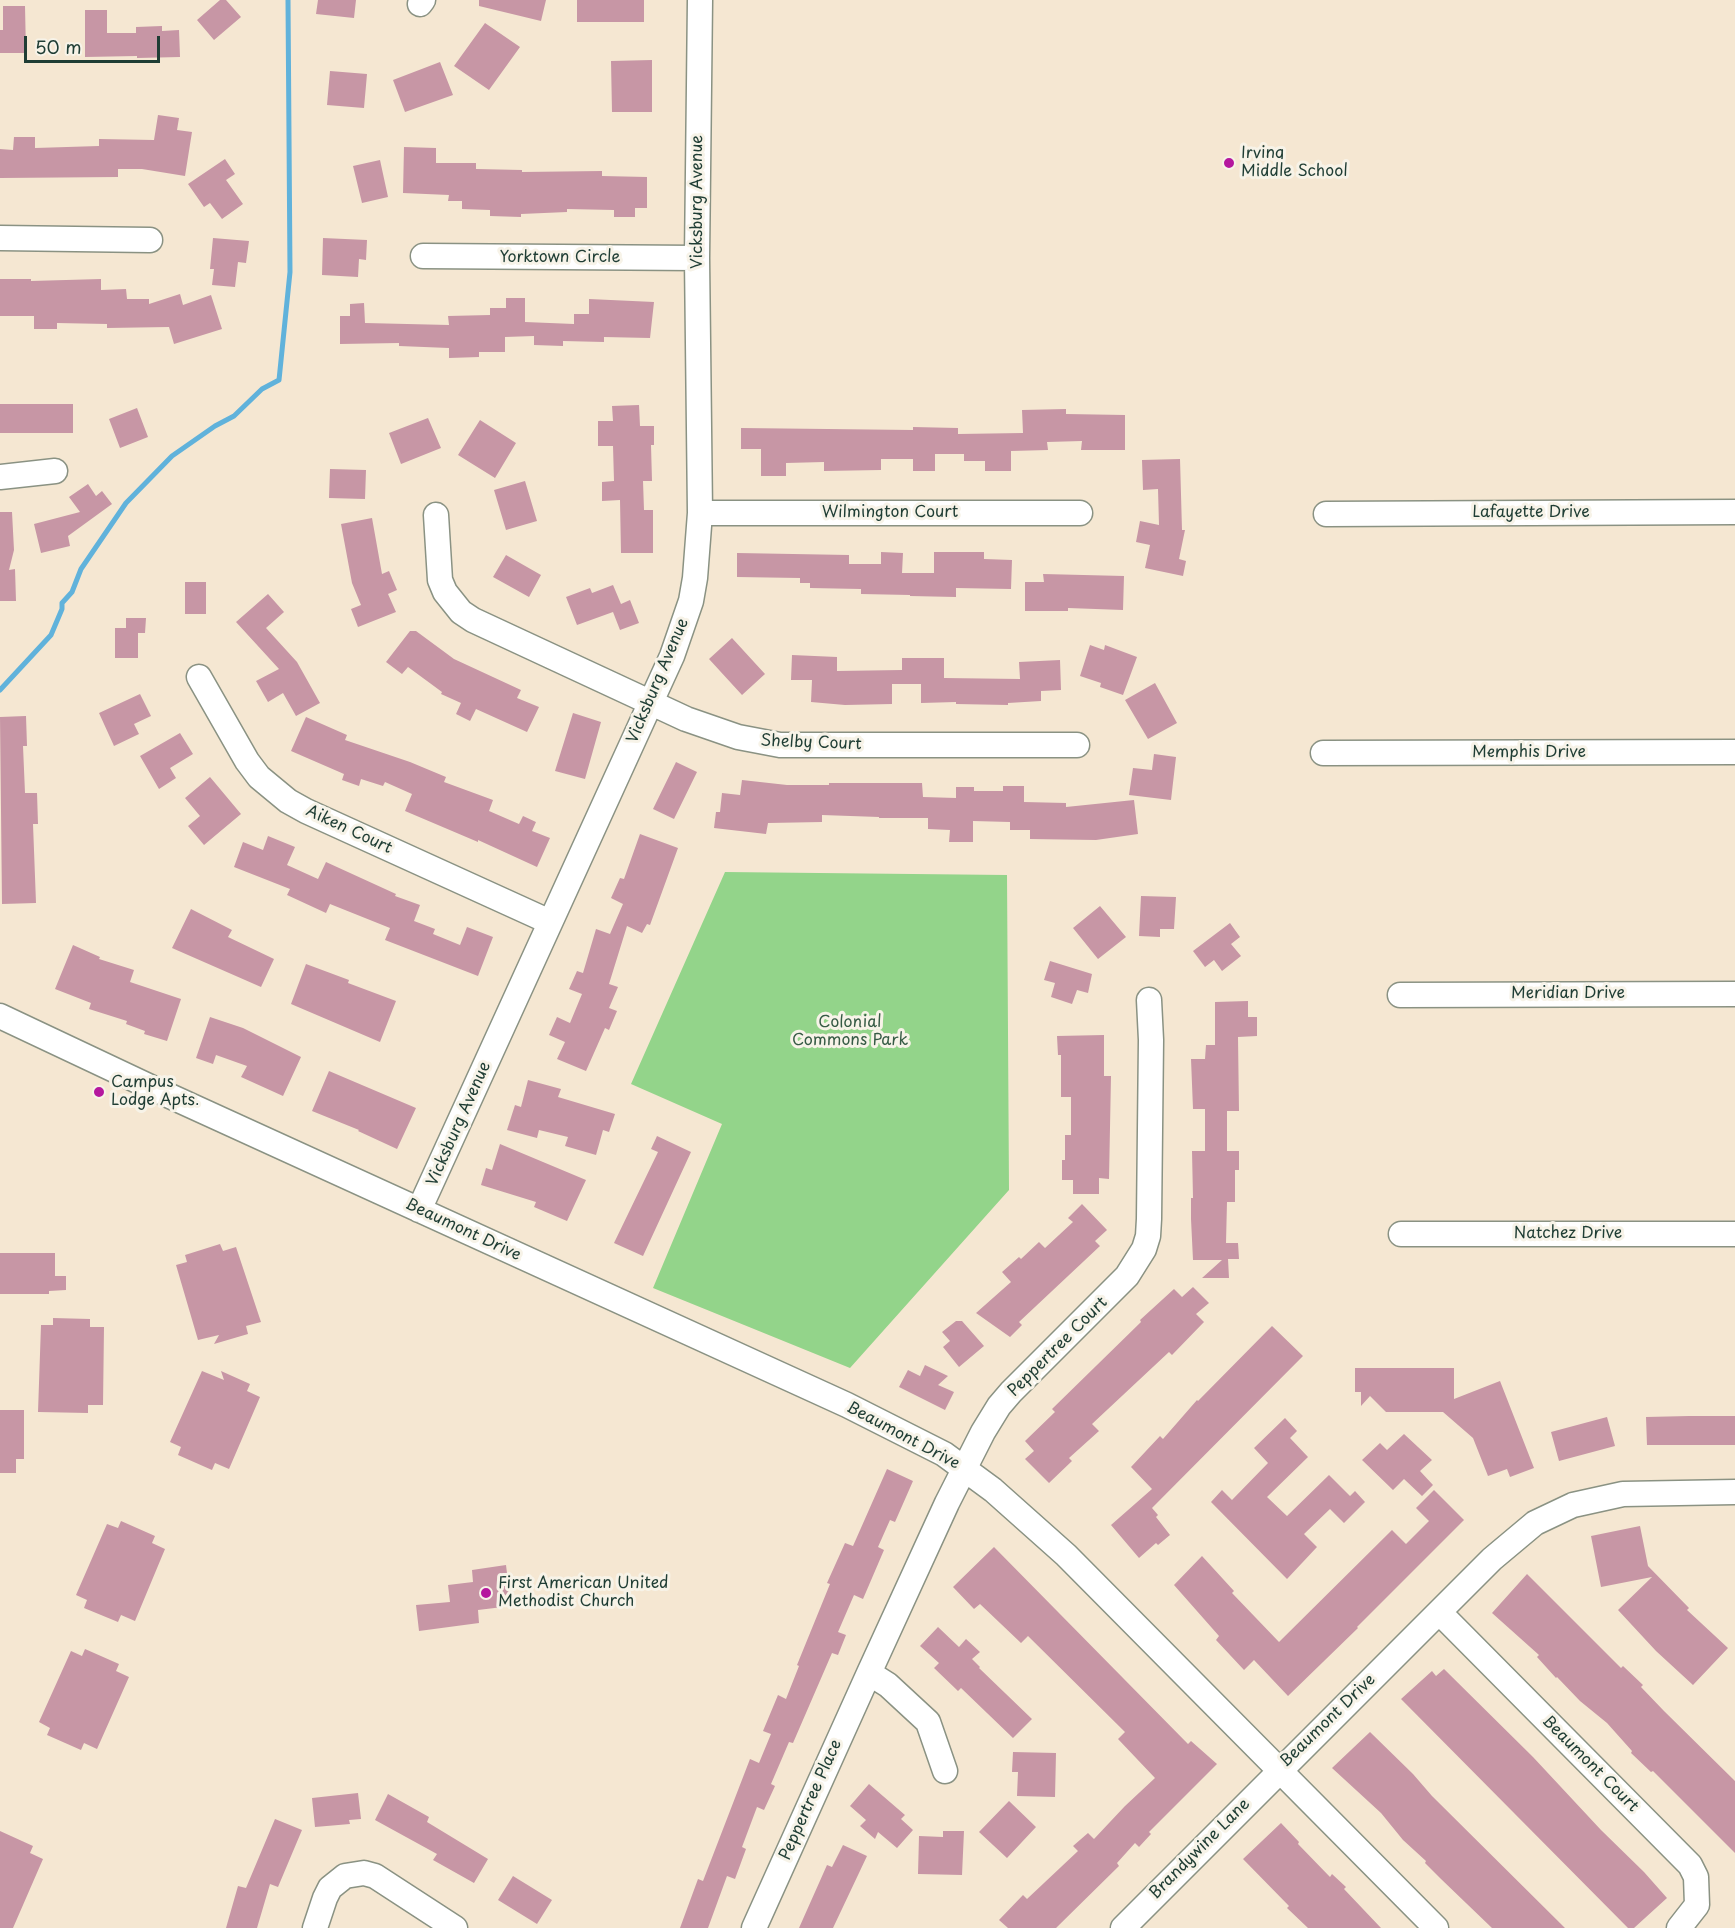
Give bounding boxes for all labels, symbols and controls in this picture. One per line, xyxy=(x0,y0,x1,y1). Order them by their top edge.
scale bar xyxy=(27,24,164,62)
text: 50 m xyxy=(35,33,82,60)
street label: Vicksburg Avenue xyxy=(688,135,708,269)
place label: Irving Middle School xyxy=(1241,144,1348,182)
marker: Irving Middle School xyxy=(1222,156,1236,170)
street label: Yorktown Circle xyxy=(500,248,620,268)
street label: Wilmington Court xyxy=(822,503,958,523)
street label: Lafayette Drive xyxy=(1472,503,1590,523)
street label: Vicksburg Avenue xyxy=(623,616,693,746)
street label: Shelby Court xyxy=(760,732,862,754)
street label: Memphis Drive xyxy=(1472,743,1586,763)
street label: Aiken Court xyxy=(303,802,395,858)
street label: Meridian Drive xyxy=(1511,984,1625,1004)
park label: Colonial Commons Park xyxy=(792,1013,908,1051)
street label: Vicksburg Avenue xyxy=(423,1059,495,1189)
place label: Campus Lodge Apts. xyxy=(111,1073,199,1111)
marker: Campus Lodge Apts. xyxy=(92,1085,106,1099)
street label: Beaumont Drive xyxy=(402,1195,524,1265)
street label: Natchez Drive xyxy=(1514,1224,1622,1244)
street label: Peppertree Court xyxy=(1004,1293,1112,1401)
street label: Beaumont Drive xyxy=(843,1398,963,1474)
place label: First American United Methodist Church xyxy=(498,1574,669,1612)
marker: First American United Methodist Church xyxy=(479,1586,493,1600)
street label: Beaumont Drive xyxy=(1276,1671,1380,1771)
street label: Beaumont Court xyxy=(1538,1712,1642,1816)
street label: Peppertree Place xyxy=(776,1737,846,1863)
street label: Brandywine Lane xyxy=(1146,1795,1254,1903)

